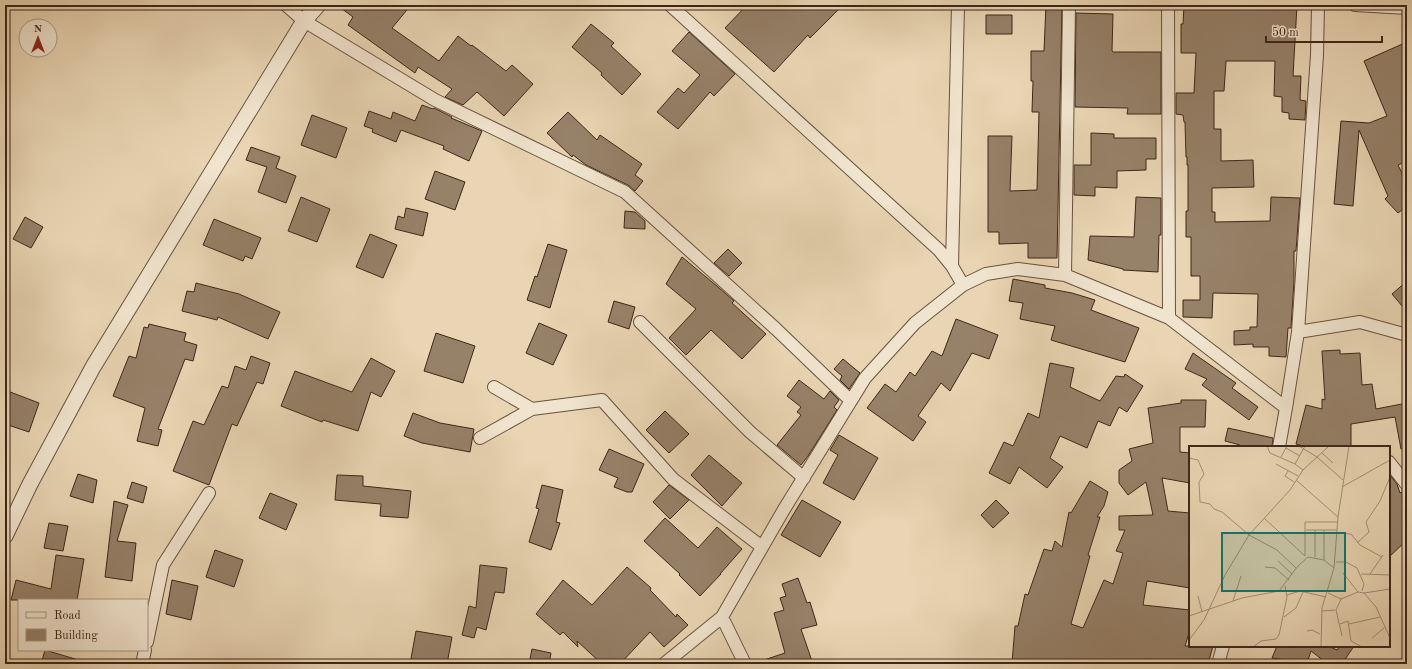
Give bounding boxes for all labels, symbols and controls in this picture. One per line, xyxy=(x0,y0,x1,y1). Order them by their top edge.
north arrow xyxy=(18,18,58,58)
scale bar xyxy=(1266,18,1382,44)
text: N xyxy=(34,24,43,35)
text: 50 m xyxy=(1272,26,1299,39)
inset map xyxy=(1189,446,1390,647)
legend xyxy=(18,599,148,651)
text: Road xyxy=(54,610,81,622)
text: Building xyxy=(54,630,98,642)

